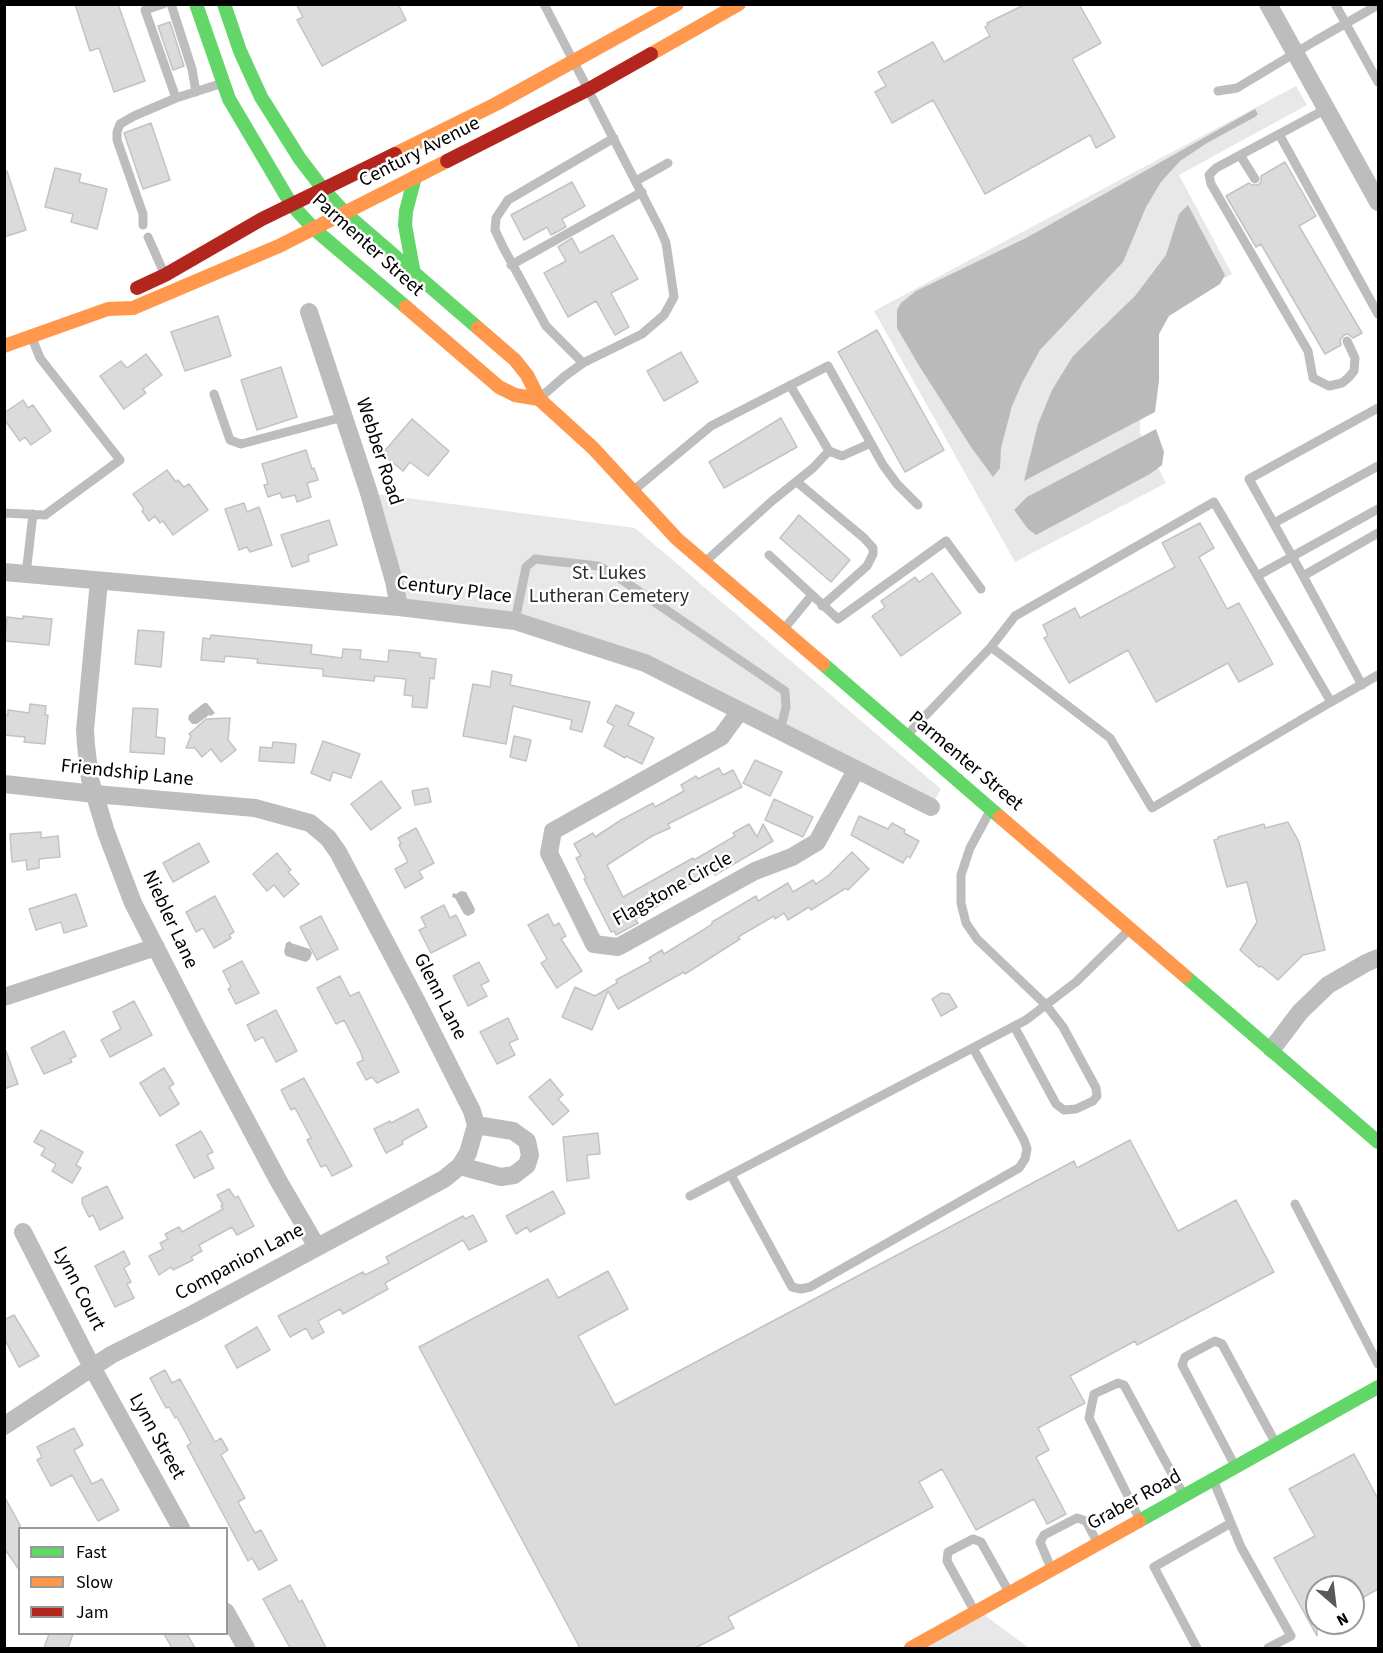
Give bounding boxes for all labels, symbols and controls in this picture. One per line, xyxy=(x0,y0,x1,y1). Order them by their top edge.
street label: Century Avenue xyxy=(356,112,484,194)
street label: Parmenter Street xyxy=(306,189,428,303)
street label: Webber Road xyxy=(349,395,407,509)
park label: St. Lukes Lutheran Cemetery xyxy=(529,563,689,610)
street label: Century Place xyxy=(395,572,513,610)
street label: Parmenter Street xyxy=(903,707,1027,817)
street label: Friendship Lane xyxy=(59,755,195,793)
street label: Flagstone Circle xyxy=(609,847,737,933)
street label: Niebler Lane xyxy=(136,867,202,973)
street label: Glenn Lane xyxy=(407,950,471,1044)
street label: Companion Lane xyxy=(172,1219,308,1307)
street label: Lynn Court xyxy=(47,1243,109,1335)
street label: Lynn Street xyxy=(123,1390,189,1484)
street label: Graber Road xyxy=(1084,1465,1186,1537)
legend xyxy=(18,1527,228,1635)
text: Fast xyxy=(76,1540,107,1565)
text: Slow xyxy=(76,1570,113,1595)
north arrow xyxy=(1305,1575,1365,1635)
text: Jam xyxy=(76,1600,109,1625)
text: N xyxy=(1333,1607,1352,1631)

